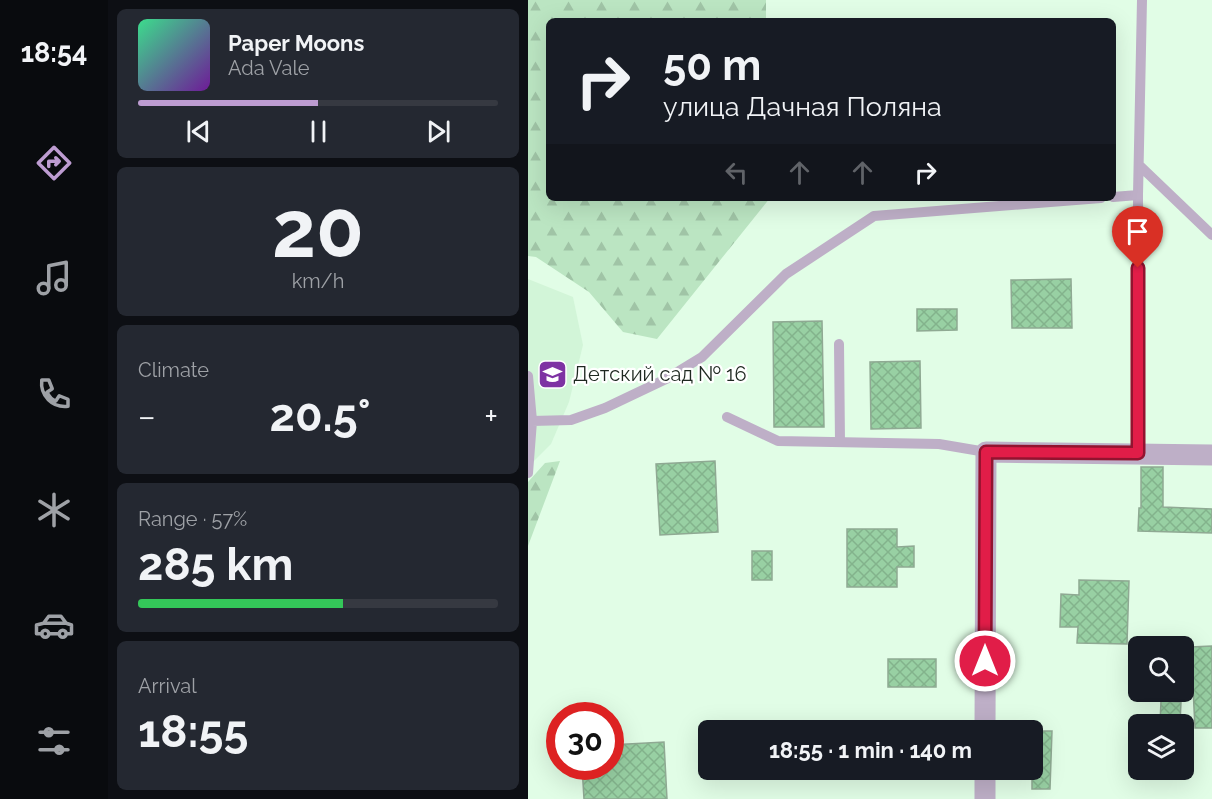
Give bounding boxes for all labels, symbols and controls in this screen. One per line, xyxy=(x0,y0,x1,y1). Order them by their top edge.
text: Paper Moons xyxy=(228,30,364,56)
text: 18:54 xyxy=(21,37,87,68)
text: 50 m xyxy=(663,41,761,90)
icon: right xyxy=(564,42,642,120)
text: Ada Vale xyxy=(228,56,310,80)
text: улица Дачная Поляна xyxy=(663,91,942,122)
icon: previous xyxy=(182,115,215,148)
icon: pause xyxy=(302,115,335,148)
icon: next xyxy=(422,115,455,148)
icon: directions xyxy=(33,142,75,184)
icon: left xyxy=(720,156,753,189)
icon: ahead xyxy=(783,156,816,189)
icon: ahead xyxy=(846,156,879,189)
icon: right xyxy=(909,156,942,189)
text: 20 xyxy=(272,184,364,275)
pin xyxy=(1112,206,1163,268)
icon: arrive xyxy=(1121,215,1154,248)
icon: music xyxy=(33,257,75,299)
text: km/h xyxy=(292,269,344,293)
text: Climate xyxy=(138,358,209,382)
school or university icon: Детский сад № 16 xyxy=(536,358,568,390)
place label: Детский сад № 16 xyxy=(573,362,747,386)
icon: phone xyxy=(33,373,75,415)
text: 20.5° xyxy=(270,389,370,442)
text: − xyxy=(138,397,156,436)
text: + xyxy=(484,397,498,436)
icon: climate xyxy=(33,489,75,531)
text: Range · 57% xyxy=(138,507,247,531)
text: 285 km xyxy=(138,538,293,591)
icon: car xyxy=(33,604,75,646)
position arrow xyxy=(953,629,1017,693)
map controls xyxy=(1128,636,1194,780)
button: search xyxy=(1128,636,1194,702)
text: Arrival xyxy=(138,674,197,698)
speed limit sign: 30 xyxy=(546,702,624,780)
text: 18:55 xyxy=(138,705,248,758)
button: layers xyxy=(1128,714,1194,780)
icon: filters xyxy=(33,720,75,762)
text: 18:55 · 1 min · 140 m xyxy=(769,737,972,763)

